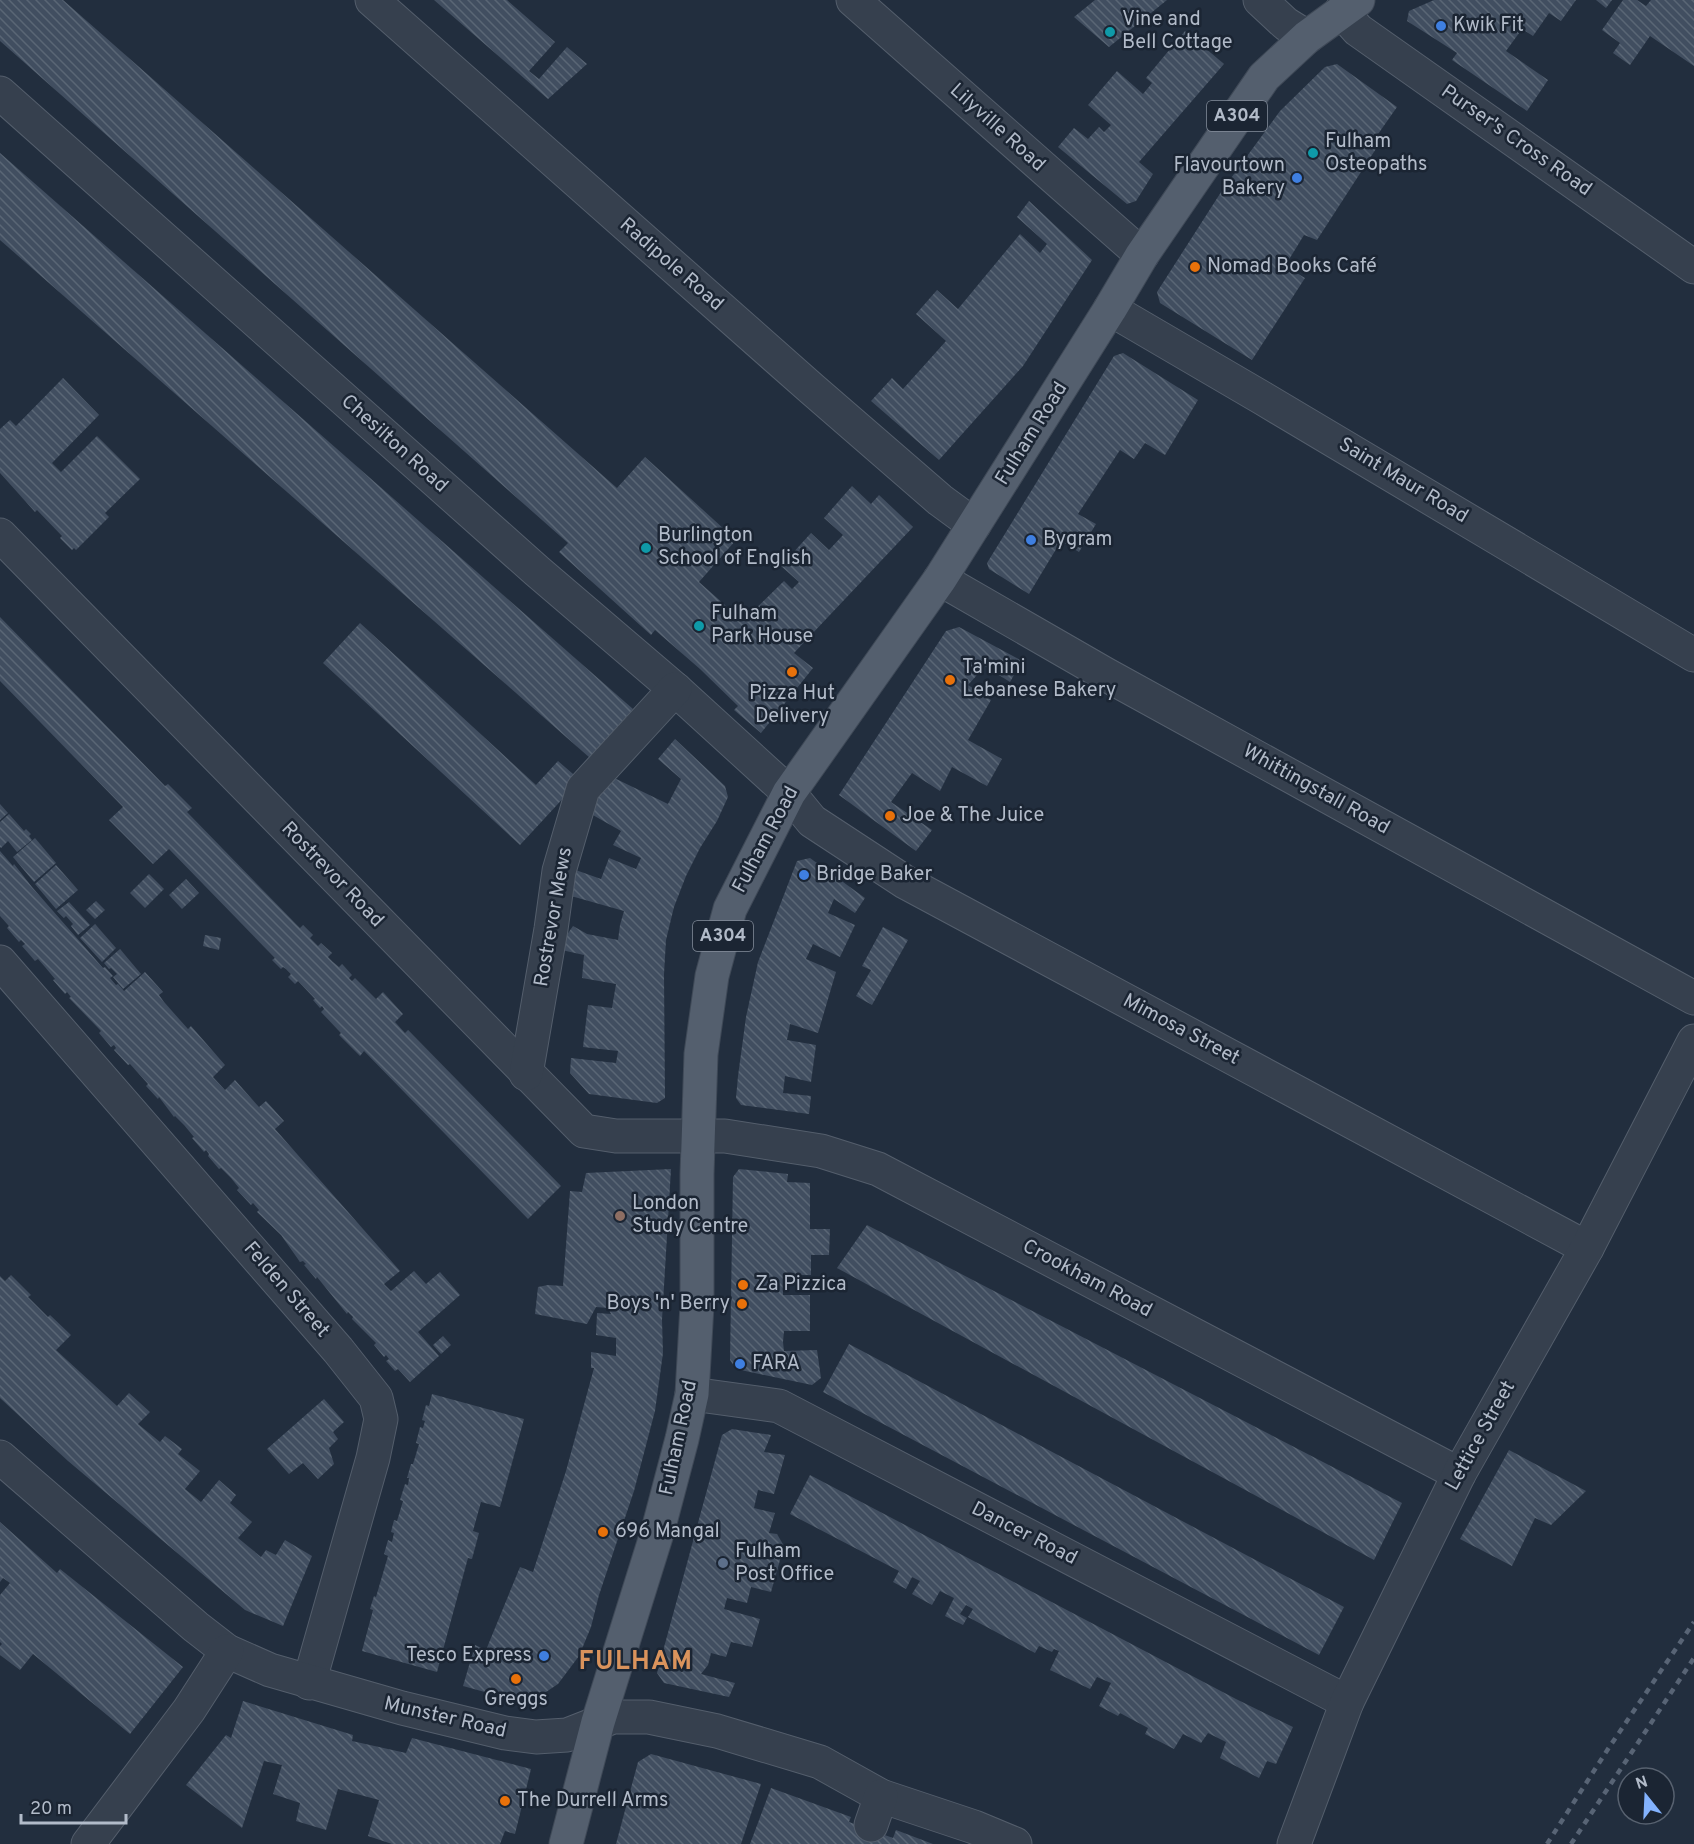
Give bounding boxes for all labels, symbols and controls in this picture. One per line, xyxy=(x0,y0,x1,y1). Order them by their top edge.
place label: Vine and Bell Cottage xyxy=(1122,7,1233,56)
place label: Kwik Fit xyxy=(1453,13,1524,39)
marker: Kwik Fit xyxy=(1434,19,1448,33)
marker: Vine and Bell Cottage xyxy=(1103,25,1117,39)
street label: Lilyville Road xyxy=(944,78,1050,178)
street label: Purser's Cross Road xyxy=(1435,79,1597,203)
road number: A304 xyxy=(1207,101,1267,131)
place label: Fulham Osteopaths xyxy=(1325,129,1427,178)
marker: Fulham Osteopaths xyxy=(1306,146,1320,160)
place label: Flavourtown Bakery xyxy=(1173,153,1285,202)
marker: Flavourtown Bakery xyxy=(1290,171,1304,185)
street label: Radipole Road xyxy=(613,213,729,317)
place label: Nomad Books Café xyxy=(1207,254,1377,280)
marker: Nomad Books Café xyxy=(1188,260,1202,274)
street label: Fulham Road xyxy=(990,377,1074,491)
street label: Chesilton Road xyxy=(335,389,453,499)
street label: Saint Maur Road xyxy=(1333,432,1473,530)
place label: Burlington School of English xyxy=(658,523,812,572)
place label: Bygram xyxy=(1043,527,1113,553)
marker: Bygram xyxy=(1024,533,1038,547)
marker: Burlington School of English xyxy=(639,541,653,555)
place label: Fulham Park House xyxy=(711,601,813,650)
marker: Fulham Park House xyxy=(692,619,706,633)
place label: Ta'mini Lebanese Bakery xyxy=(962,655,1116,704)
marker: Pizza Hut Delivery xyxy=(785,665,799,679)
marker: Ta'mini Lebanese Bakery xyxy=(943,673,957,687)
place label: Pizza Hut Delivery xyxy=(749,681,835,730)
street label: Whittingstall Road xyxy=(1238,739,1394,841)
street label: Fulham Road xyxy=(727,782,805,898)
place label: Joe & The Juice xyxy=(902,803,1044,829)
marker: Joe & The Juice xyxy=(883,809,897,823)
street label: Rostrevor Road xyxy=(275,817,389,933)
street label: Rostrevor Mews xyxy=(529,845,579,989)
place label: Bridge Baker xyxy=(816,862,933,888)
marker: Bridge Baker xyxy=(797,868,811,882)
road number: A304 xyxy=(693,921,753,951)
street label: Mimosa Street xyxy=(1118,988,1244,1072)
place label: London Study Centre xyxy=(632,1191,748,1240)
marker: London Study Centre xyxy=(613,1209,627,1223)
street label: Crookham Road xyxy=(1018,1234,1156,1324)
street label: Felden Street xyxy=(237,1237,335,1343)
place label: Za Pizzica xyxy=(755,1272,847,1298)
marker: Za Pizzica xyxy=(736,1278,750,1292)
place label: Boys 'n' Berry xyxy=(606,1291,730,1317)
marker: Boys 'n' Berry xyxy=(735,1297,749,1311)
place label: FARA xyxy=(752,1351,800,1377)
marker: FARA xyxy=(733,1357,747,1371)
street label: Lettice Street xyxy=(1440,1376,1522,1496)
street label: Fulham Road xyxy=(654,1378,704,1498)
street label: Dancer Road xyxy=(967,1496,1081,1572)
place label: 696 Mangal xyxy=(615,1519,720,1545)
marker: 696 Mangal xyxy=(596,1525,610,1539)
place label: Fulham Post Office xyxy=(735,1539,834,1588)
marker: Fulham Post Office xyxy=(716,1556,730,1570)
place label: Tesco Express xyxy=(406,1643,532,1669)
district label: FULHAM xyxy=(578,1646,694,1679)
marker: Tesco Express xyxy=(537,1649,551,1663)
marker: Greggs xyxy=(509,1672,523,1686)
place label: Greggs xyxy=(484,1687,548,1713)
street label: Munster Road xyxy=(381,1691,509,1745)
north arrow xyxy=(1616,1766,1676,1826)
text: N xyxy=(1633,1772,1651,1795)
scale bar xyxy=(21,1787,126,1825)
place label: The Durrell Arms xyxy=(517,1788,668,1814)
marker: The Durrell Arms xyxy=(498,1794,512,1808)
text: 20 m xyxy=(30,1798,72,1821)

